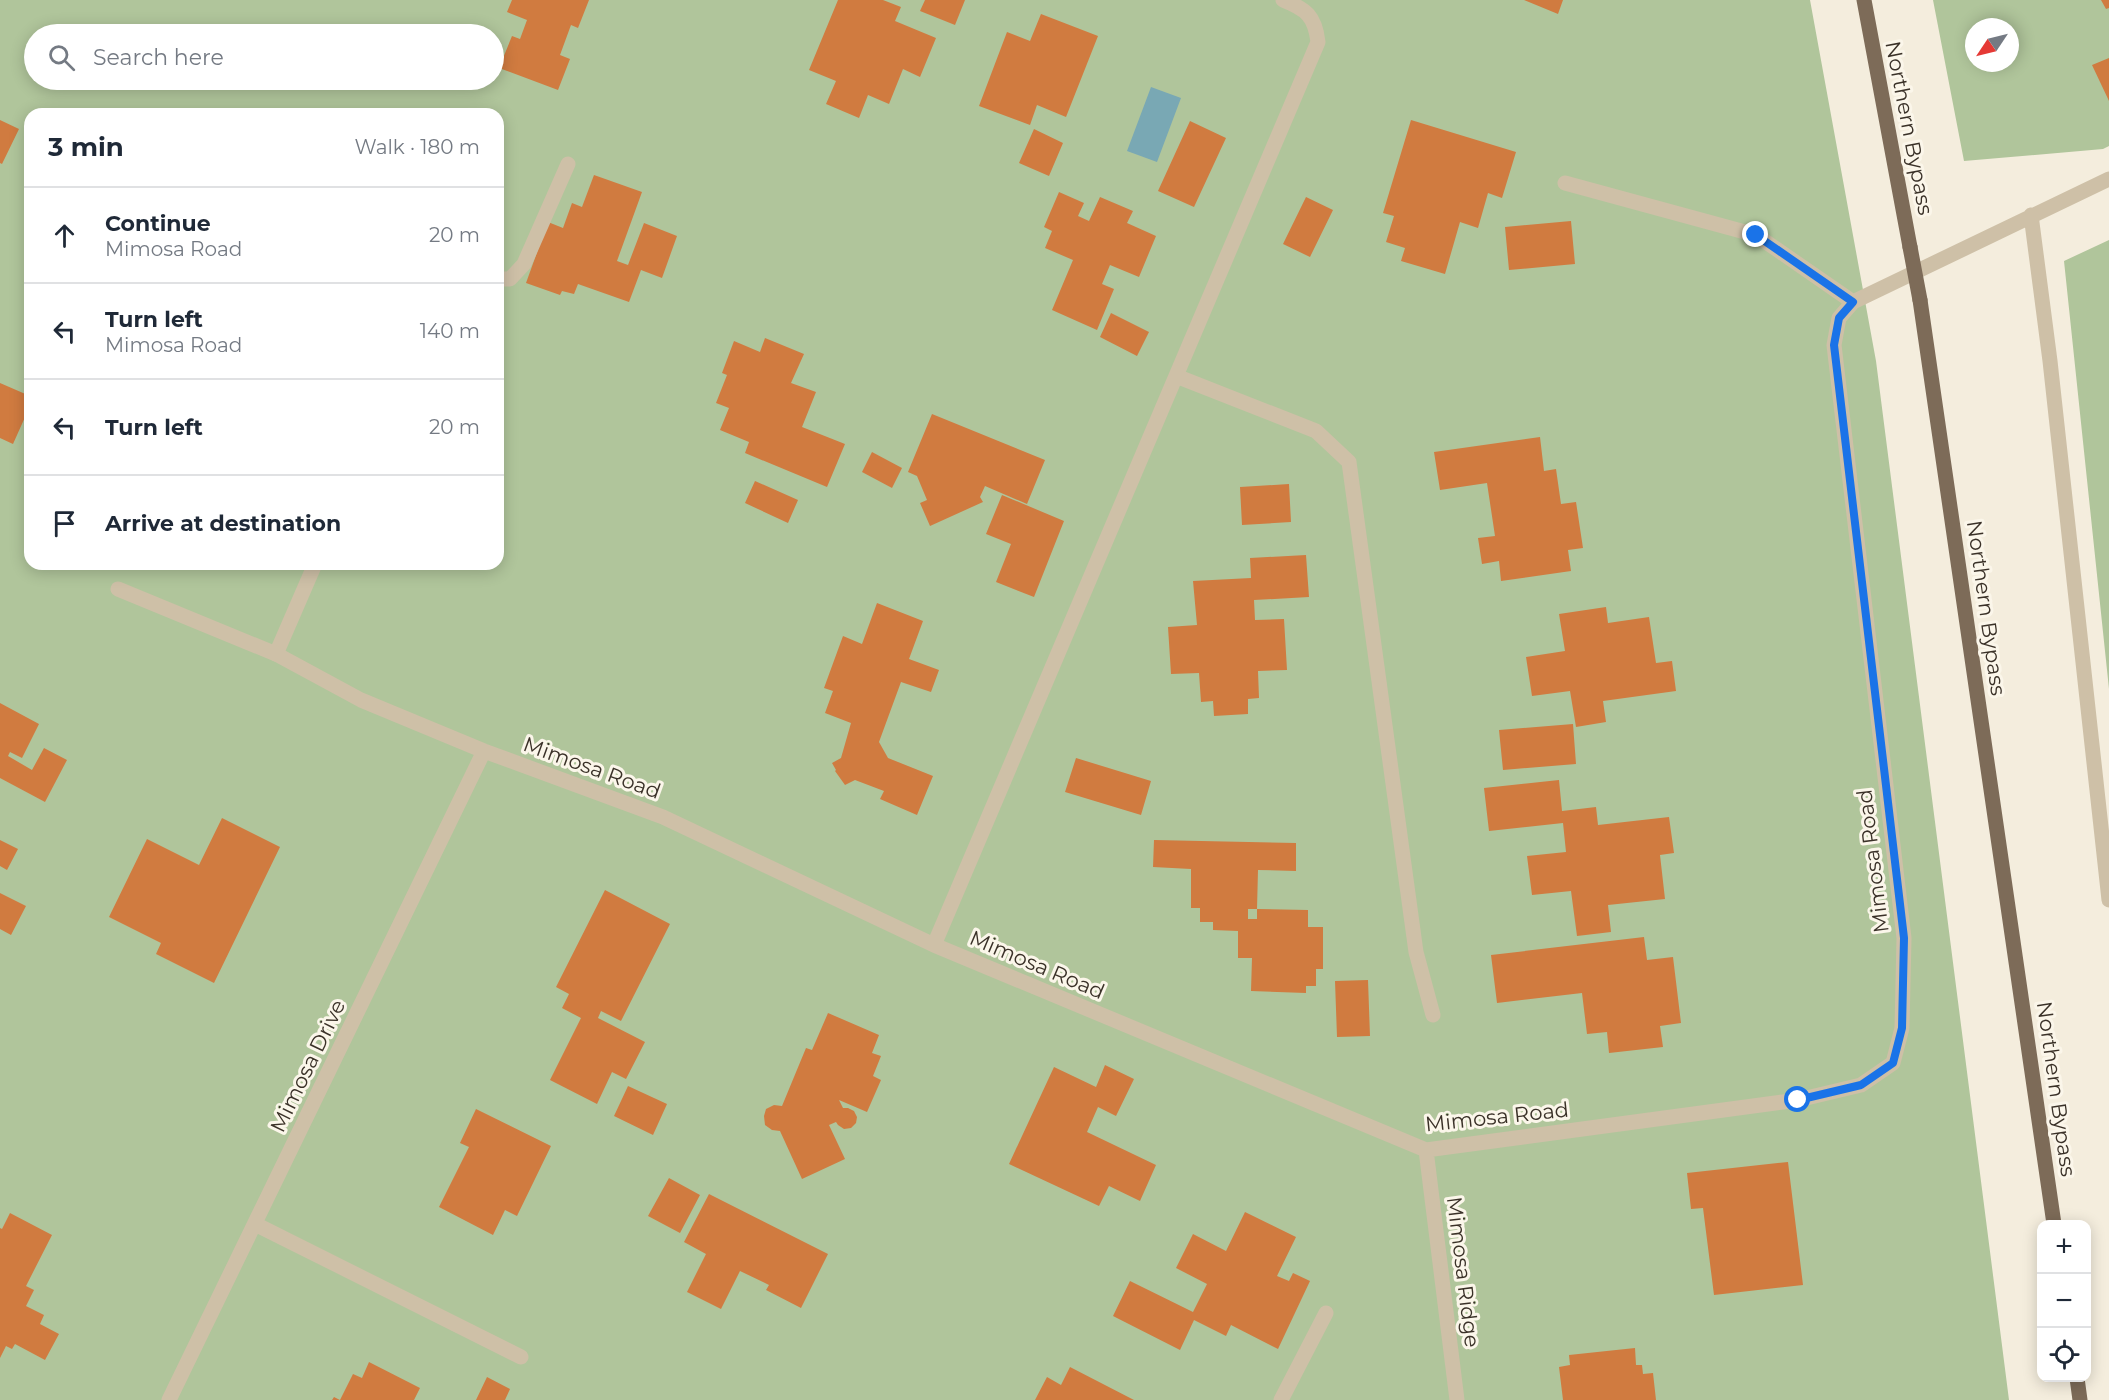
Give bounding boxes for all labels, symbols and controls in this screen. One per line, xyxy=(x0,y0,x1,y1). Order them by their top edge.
north arrow xyxy=(1965,18,2019,72)
search box xyxy=(24,24,504,90)
street label: Northern Bypass xyxy=(1880,39,1939,217)
icon: search xyxy=(45,41,78,74)
text: Search here xyxy=(93,44,224,71)
text: 3 min xyxy=(48,131,124,163)
text: Walk · 180 m xyxy=(355,135,480,159)
text: Continue xyxy=(105,210,211,237)
icon: ahead xyxy=(48,219,81,252)
route end xyxy=(1742,221,1768,247)
text: 20 m xyxy=(429,223,480,247)
text: Mimosa Road xyxy=(105,237,242,261)
text: Turn left xyxy=(105,306,203,333)
icon: left xyxy=(48,315,81,348)
text: 140 m xyxy=(420,319,480,343)
text: Mimosa Road xyxy=(105,333,242,357)
icon: left xyxy=(48,411,81,444)
text: Turn left xyxy=(105,414,203,441)
text: 20 m xyxy=(429,415,480,439)
icon: arrive xyxy=(48,507,81,540)
text: Arrive at destination xyxy=(105,510,341,537)
street label: Northern Bypass xyxy=(1962,519,2011,697)
street label: Mimosa Road xyxy=(520,731,664,804)
street label: Mimosa Road xyxy=(1851,788,1894,934)
street label: Mimosa Road xyxy=(966,925,1108,1004)
street label: Mimosa Drive xyxy=(265,995,350,1136)
street label: Northern Bypass xyxy=(2032,1000,2081,1178)
route start xyxy=(1784,1086,1810,1112)
street label: Mimosa Road xyxy=(1424,1097,1570,1136)
street label: Mimosa Ridge xyxy=(1442,1195,1485,1349)
map controls xyxy=(2037,1220,2091,1382)
button: + xyxy=(2037,1220,2091,1274)
button: − xyxy=(2037,1274,2091,1328)
button: locate xyxy=(2037,1328,2091,1382)

